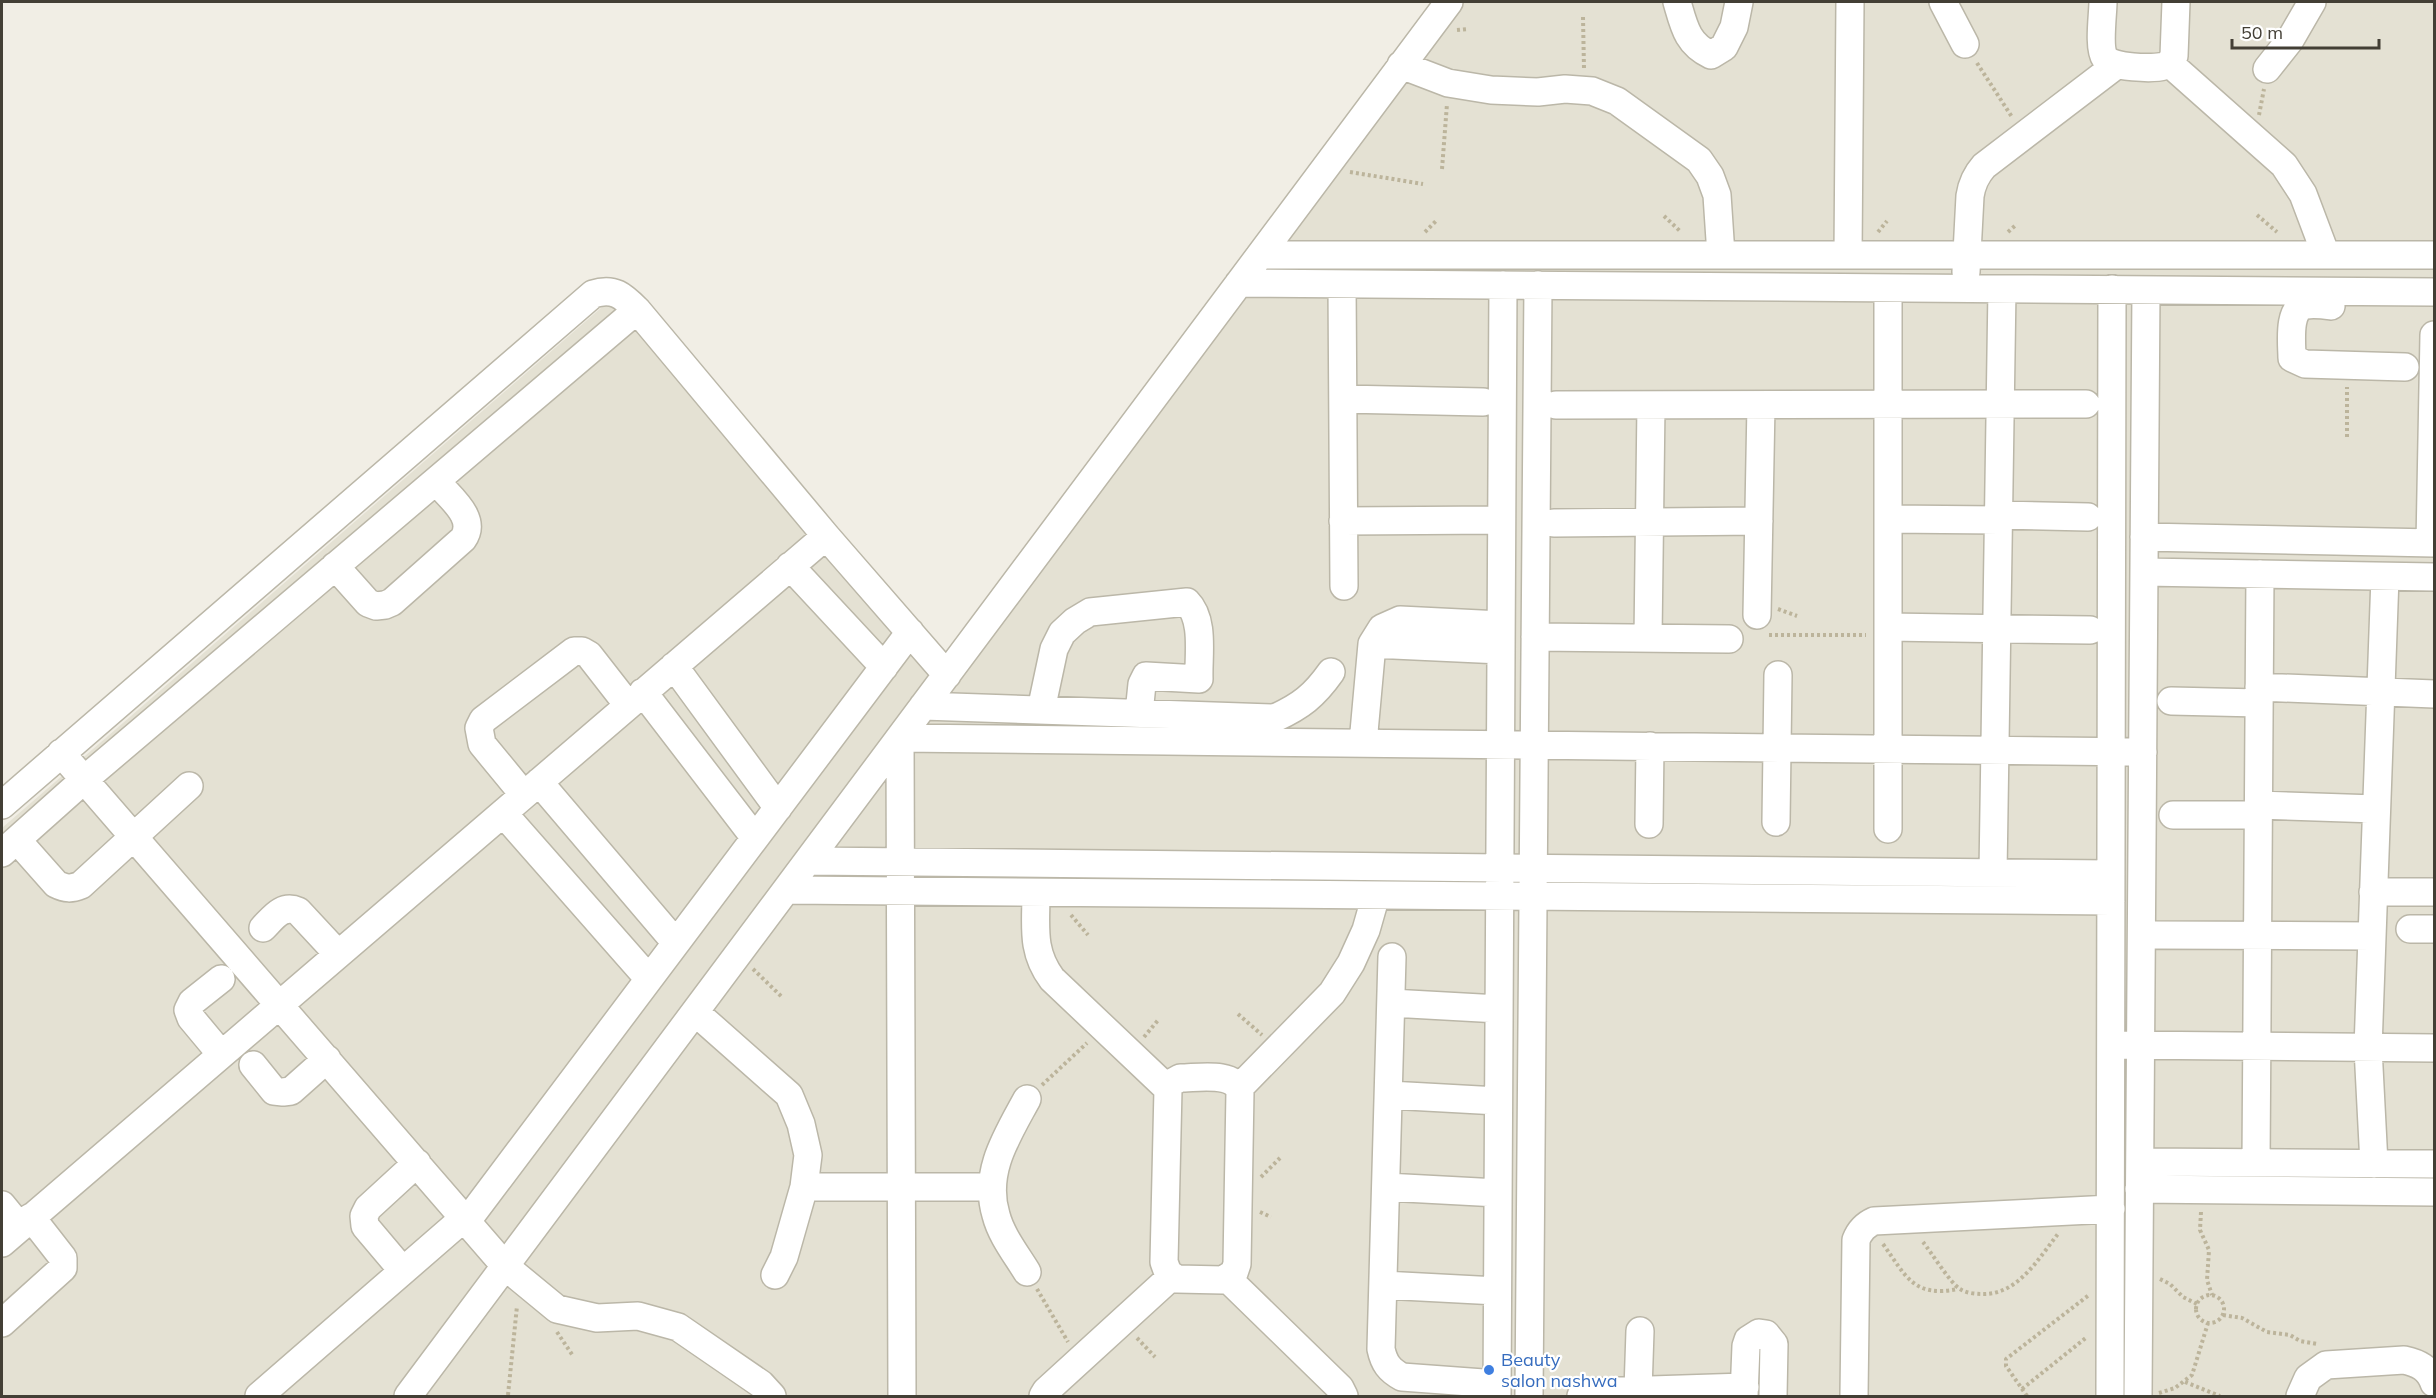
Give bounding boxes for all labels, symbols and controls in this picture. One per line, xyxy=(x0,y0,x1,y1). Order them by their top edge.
scale bar xyxy=(2232,12,2379,50)
text: 50 m xyxy=(2241,21,2283,44)
place label: Beauty salon nashwa xyxy=(1501,1348,1618,1392)
marker: Beauty salon nashwa xyxy=(1482,1363,1496,1377)

